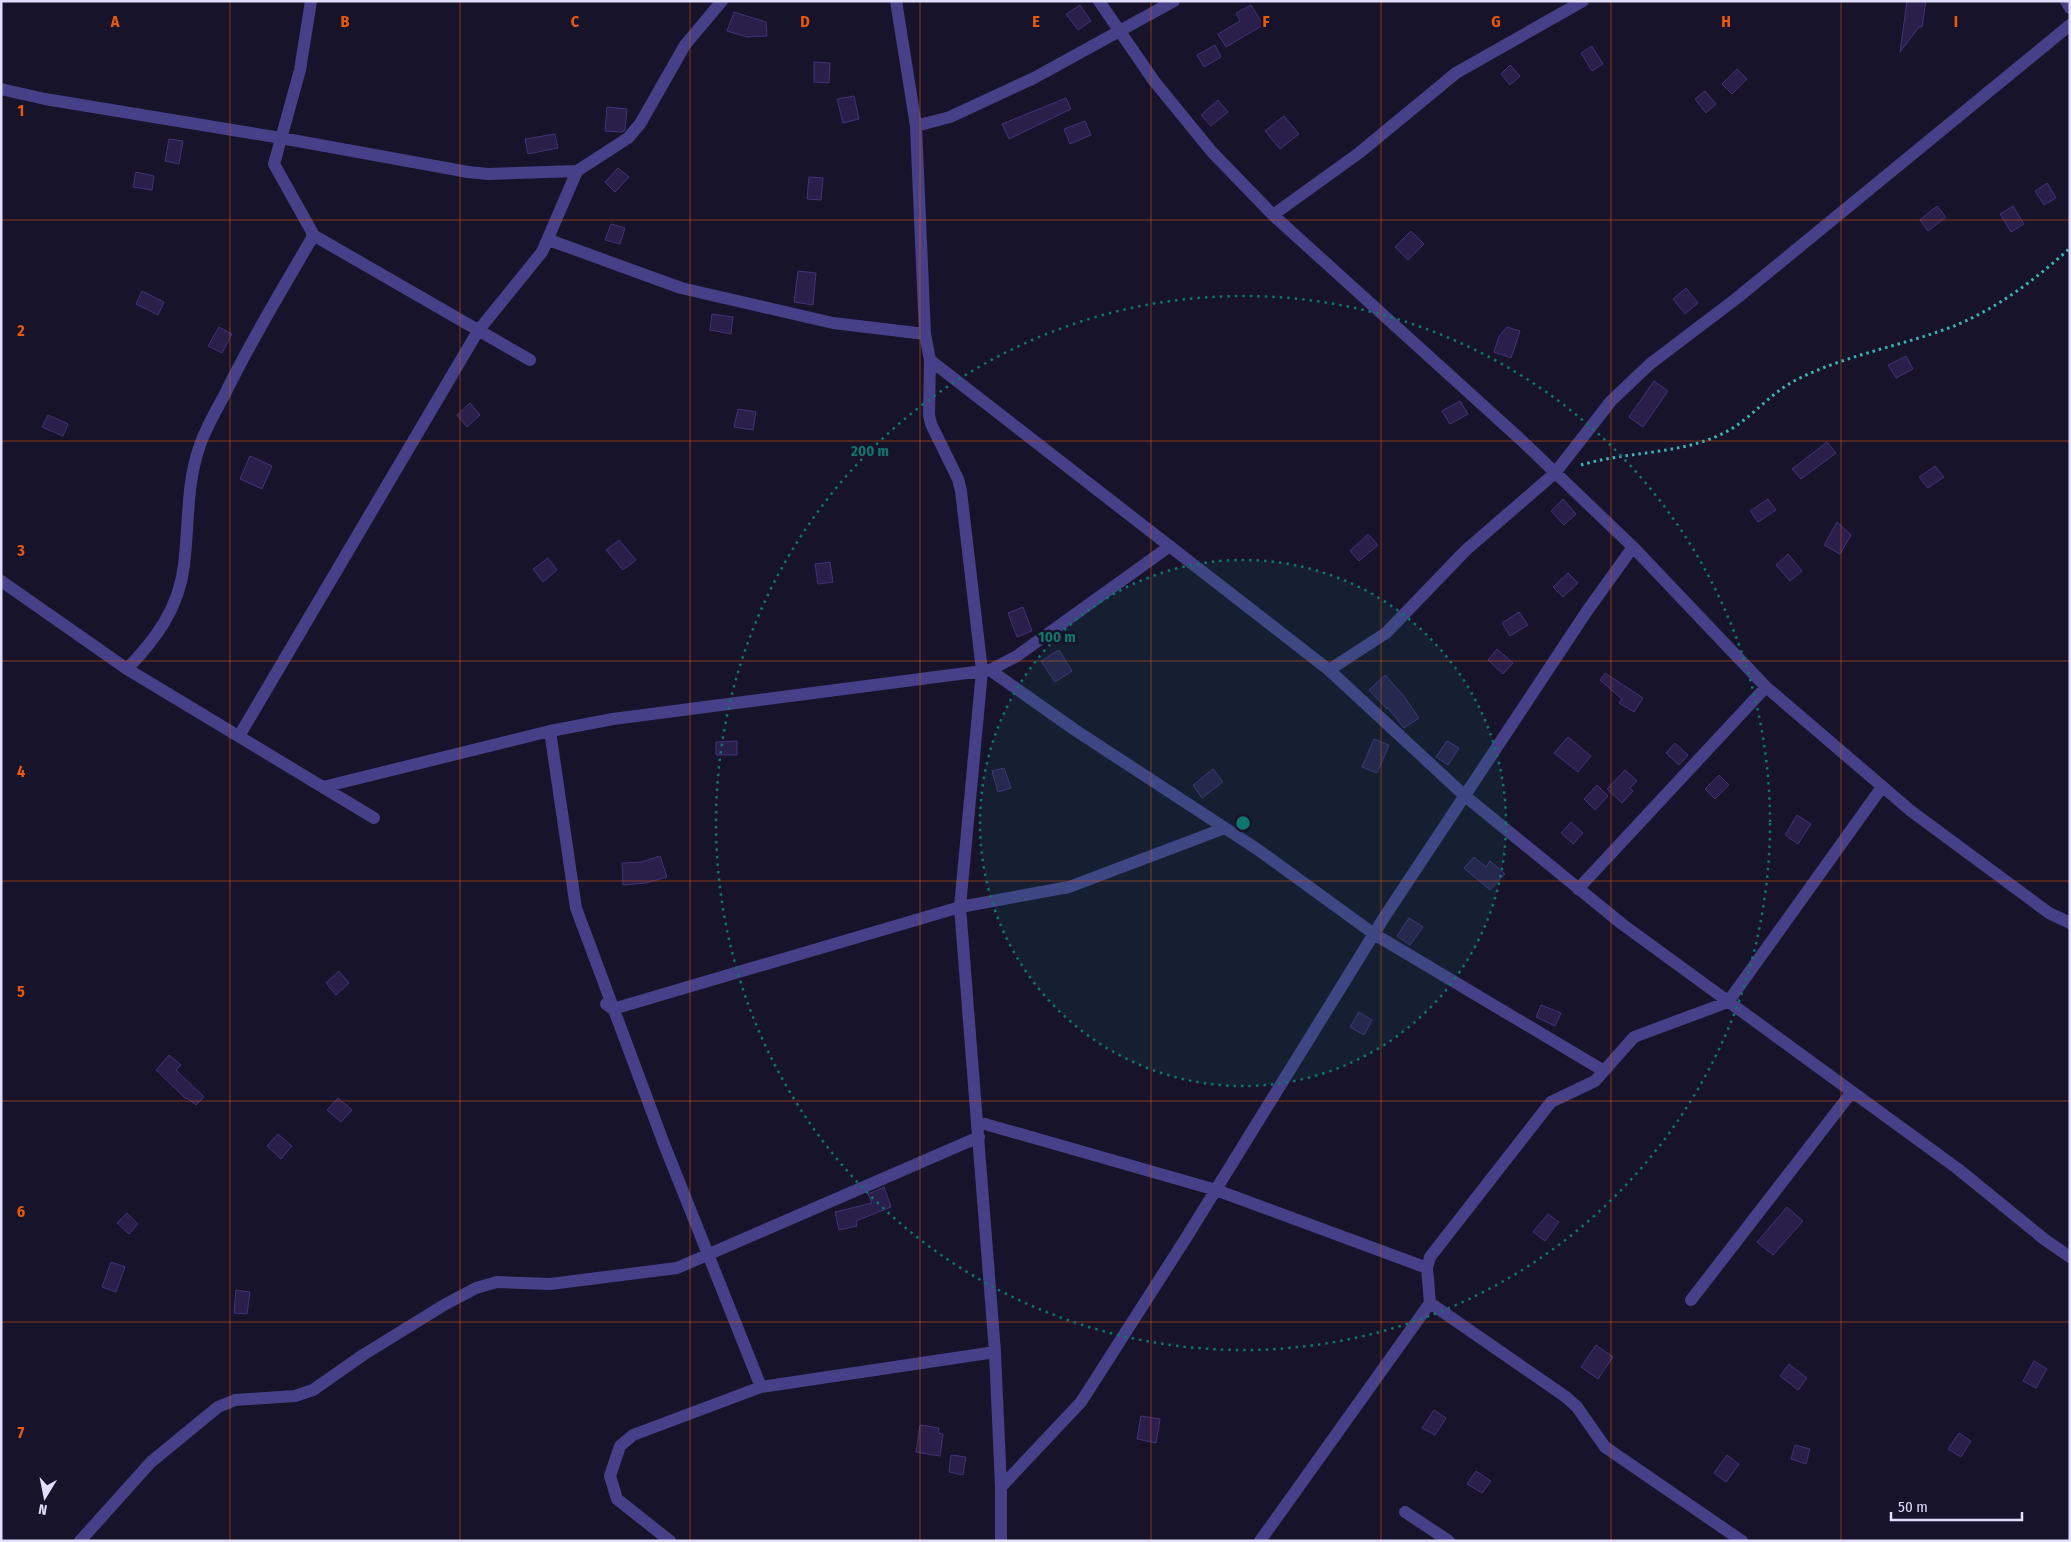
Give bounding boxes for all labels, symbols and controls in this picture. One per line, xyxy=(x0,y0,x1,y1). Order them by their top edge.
text: A xyxy=(110,12,120,31)
text: B xyxy=(341,12,350,31)
text: C xyxy=(571,12,580,31)
text: D xyxy=(800,12,810,31)
text: E xyxy=(1032,12,1040,31)
text: F xyxy=(1262,12,1270,31)
text: G xyxy=(1491,12,1501,31)
text: H xyxy=(1721,12,1731,31)
text: I xyxy=(1954,12,1958,31)
text: 1 xyxy=(18,101,24,120)
text: 2 xyxy=(16,321,25,340)
text: 200 m xyxy=(850,442,889,460)
text: 3 xyxy=(16,541,25,560)
text: 100 m xyxy=(1038,628,1076,646)
text: 4 xyxy=(17,762,25,781)
centre of rings xyxy=(1234,814,1252,832)
text: 5 xyxy=(17,982,25,1001)
text: 6 xyxy=(17,1202,25,1221)
text: 7 xyxy=(18,1423,25,1442)
north arrow xyxy=(20,1472,70,1522)
scale bar xyxy=(1891,1490,2022,1522)
text: 50 m xyxy=(1898,1498,1928,1516)
text: N xyxy=(37,1500,48,1518)

